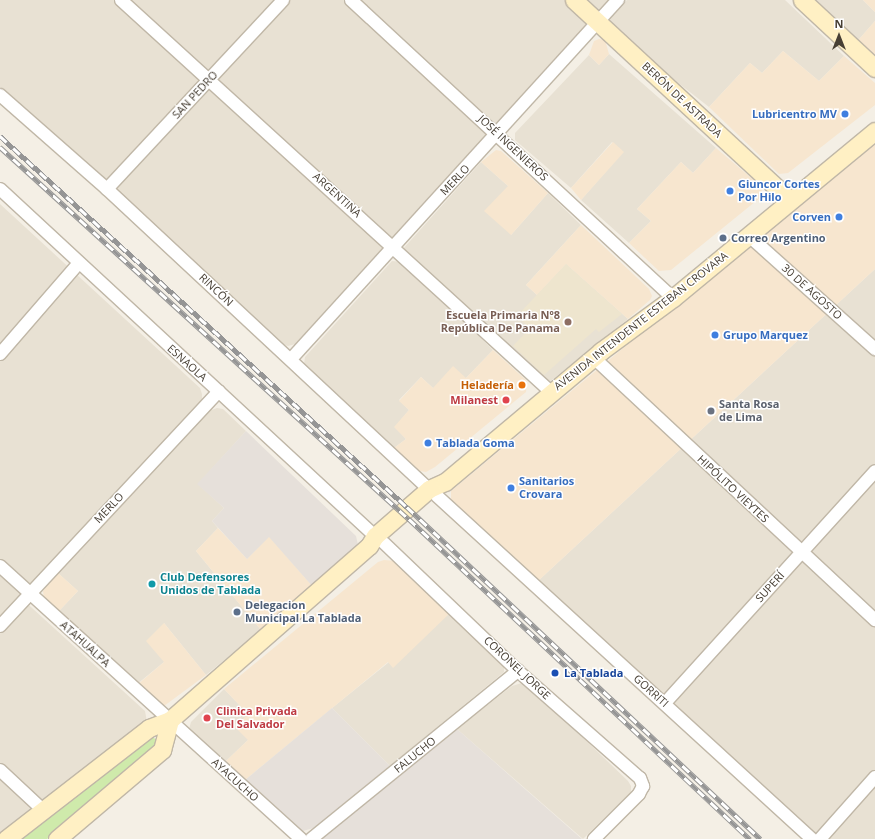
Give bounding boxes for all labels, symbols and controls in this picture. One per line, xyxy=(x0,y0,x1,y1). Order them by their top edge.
north arrow xyxy=(819,16,859,56)
text: N xyxy=(835,16,843,31)
street label: BERÓN DE ASTRADA xyxy=(639,60,725,140)
street label: SAN PEDRO xyxy=(170,68,220,122)
place label: Lubricentro MV xyxy=(752,107,837,121)
marker: Lubricentro MV xyxy=(840,109,850,119)
street label: JOSÉ INGENIEROS xyxy=(475,112,551,184)
street label: MERLO xyxy=(438,162,472,198)
street label: ARGENTINA xyxy=(310,170,364,220)
place label: Giuncor Cortes Por Hilo xyxy=(738,178,820,204)
marker: Giuncor Cortes Por Hilo xyxy=(725,186,735,196)
place label: Corven xyxy=(792,210,831,224)
marker: Corven xyxy=(834,212,844,222)
place label: Correo Argentino xyxy=(731,231,826,245)
marker: Correo Argentino xyxy=(718,233,728,243)
street label: AVENIDA INTENDENTE ESTEBAN CROVARA xyxy=(551,249,731,393)
street label: 30 DE AGOSTO xyxy=(779,261,845,323)
street label: RINCÓN xyxy=(196,271,236,309)
place label: Escuela Primaria Nº8 República De Panama xyxy=(441,309,560,335)
marker: Escuela Primaria Nº8 República De Panama xyxy=(563,317,573,327)
place label: Grupo Marquez xyxy=(723,328,808,342)
marker: Grupo Marquez xyxy=(710,330,720,340)
street label: ESNAOLA xyxy=(165,342,209,384)
place label: Heladería xyxy=(461,378,514,392)
marker: Heladería xyxy=(517,380,527,390)
place label: Milanest xyxy=(450,393,498,407)
marker: Milanest xyxy=(501,395,511,405)
place label: Santa Rosa de Lima xyxy=(719,398,779,424)
marker: Santa Rosa de Lima xyxy=(706,406,716,416)
place label: Tablada Goma xyxy=(436,436,515,450)
marker: Tablada Goma xyxy=(423,438,433,448)
street label: HIPÓLITO VIEYTES xyxy=(695,453,771,525)
place label: Sanitarios Crovara xyxy=(519,475,574,501)
marker: Sanitarios Crovara xyxy=(506,483,516,493)
street label: MERLO xyxy=(92,490,126,526)
street label: SUPERÍ xyxy=(753,569,787,605)
place label: Club Defensores Unidos de Tablada xyxy=(160,571,261,597)
marker: Club Defensores Unidos de Tablada xyxy=(147,579,157,589)
place label: Delegacion Municipal La Tablada xyxy=(245,599,361,625)
marker: Delegacion Municipal La Tablada xyxy=(232,607,242,617)
street label: ATAHUALPA xyxy=(57,618,113,670)
street label: CORONEL JORGE xyxy=(481,634,553,702)
place label: La Tablada xyxy=(564,666,623,680)
marker: La Tablada xyxy=(549,667,561,679)
street label: GORRITI xyxy=(631,672,671,710)
place label: Clinica Privada Del Salvador xyxy=(216,705,297,731)
marker: Clinica Privada Del Salvador xyxy=(201,712,213,724)
street label: FALUCHO xyxy=(391,734,439,776)
street label: AYACUCHO xyxy=(209,755,261,805)

